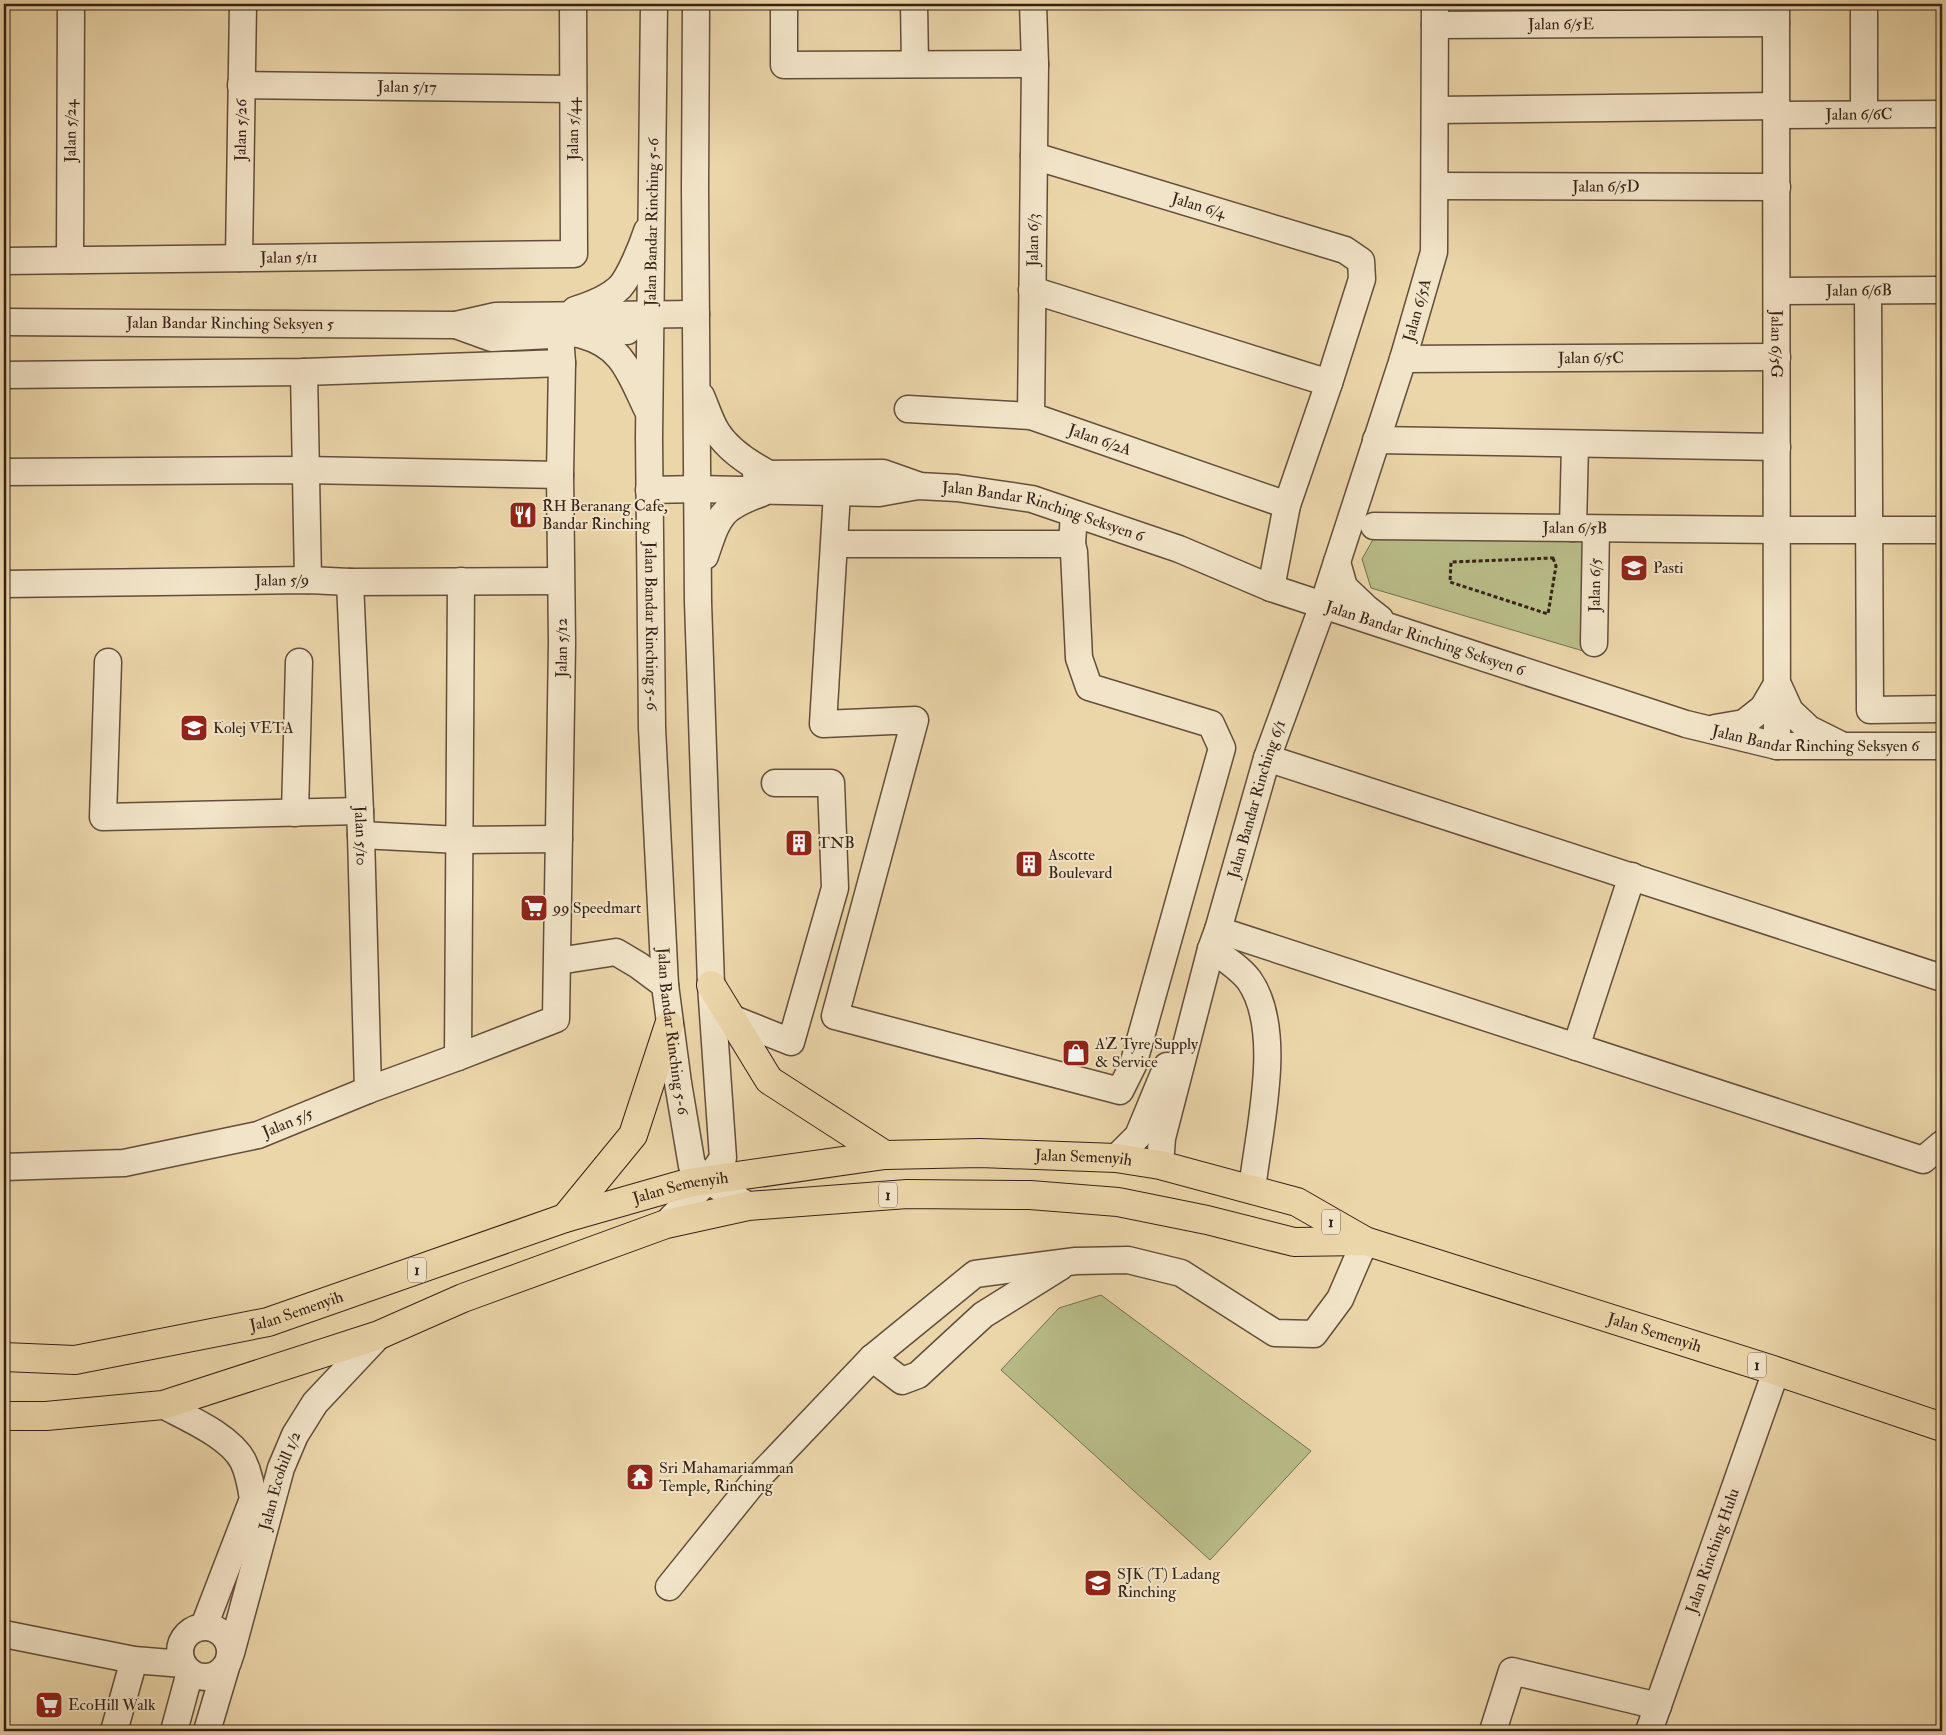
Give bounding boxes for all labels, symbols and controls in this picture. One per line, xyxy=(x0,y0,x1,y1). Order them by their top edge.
street label: Jalan 6/5E xyxy=(1527,14,1594,35)
street label: Jalan 5/17 xyxy=(376,77,437,98)
street label: Jalan 5/44 xyxy=(563,96,584,161)
street label: Jalan 5/24 xyxy=(60,98,81,163)
street label: Jalan 5/26 xyxy=(231,98,252,162)
street label: Jalan 6/6C xyxy=(1824,104,1893,126)
street label: Jalan Bandar Rinching 5-6 xyxy=(641,137,664,307)
street label: Jalan 6/5D xyxy=(1571,176,1640,197)
street label: Jalan 6/4 xyxy=(1168,188,1229,224)
street label: Jalan 6/3 xyxy=(1023,213,1044,268)
street label: Jalan 5/11 xyxy=(259,247,318,269)
street label: Jalan 6/5A xyxy=(1398,276,1436,345)
street label: Jalan 6/6B xyxy=(1825,280,1892,302)
street label: Jalan 6/5G xyxy=(1765,309,1787,378)
street label: Jalan Bandar Rinching Seksyen 5 xyxy=(125,313,334,334)
street label: Jalan 6/5C xyxy=(1557,348,1624,369)
street label: Jalan 6/2A xyxy=(1064,419,1134,460)
street label: Jalan Bandar Rinching Seksyen 6 xyxy=(940,477,1148,547)
place label: RH Beranang Cafe, Bandar Rinching xyxy=(542,496,668,534)
restaurant icon: RH Beranang Cafe, Bandar Rinching xyxy=(508,500,538,530)
street label: Jalan 6/5B xyxy=(1541,518,1607,539)
street label: Jalan Bandar Rinching 5-6 xyxy=(639,541,662,711)
school or university icon: Pasti xyxy=(1619,553,1649,583)
street label: Jalan 6/5 xyxy=(1585,558,1606,613)
place label: Pasti xyxy=(1653,558,1683,578)
street label: Jalan 5/9 xyxy=(254,570,309,592)
street label: Jalan Bandar Rinching Seksyen 6 xyxy=(1322,596,1528,681)
street label: Jalan 5/12 xyxy=(551,618,573,679)
school or university icon: Kolej VETA xyxy=(179,713,209,743)
street label: Jalan Bandar Rinching 6/1 xyxy=(1223,717,1290,882)
place label: Kolej VETA xyxy=(213,718,294,738)
street label: Jalan Bandar Rinching Seksyen 6 xyxy=(1709,720,1920,756)
street label: Jalan 5/10 xyxy=(349,804,372,866)
building icon: TNB xyxy=(784,828,814,858)
place label: TNB xyxy=(818,833,855,853)
place label: Ascotte Boulevard xyxy=(1047,845,1112,883)
building icon: Ascotte Boulevard xyxy=(1014,849,1044,879)
supermarket icon: 99 Speedmart xyxy=(519,893,549,923)
place label: 99 Speedmart xyxy=(552,898,641,919)
street label: Jalan Bandar Rinching 5-6 xyxy=(652,946,693,1117)
place label: AZ Tyre Supply & Service xyxy=(1094,1034,1199,1072)
shop icon: AZ Tyre Supply & Service xyxy=(1061,1038,1091,1068)
street label: Jalan 5/5 xyxy=(258,1104,316,1143)
street label: Jalan Semenyih xyxy=(1033,1145,1134,1171)
street label: Jalan Semenyih xyxy=(629,1167,730,1209)
road number: 1 xyxy=(879,1182,897,1208)
road number: 1 xyxy=(1322,1210,1340,1234)
road number: 1 xyxy=(408,1258,426,1282)
street label: Jalan Semenyih xyxy=(247,1286,346,1337)
street label: Jalan Semenyih xyxy=(1604,1308,1705,1357)
road number: 1 xyxy=(1748,1352,1766,1378)
street label: Jalan Ecohill 1/2 xyxy=(254,1428,305,1534)
place label: Sri Mahamariamman Temple, Rinching xyxy=(659,1458,794,1497)
temple icon: Sri Mahamariamman Temple, Rinching xyxy=(625,1462,655,1492)
street label: Jalan Rinching Hulu xyxy=(1681,1486,1744,1617)
place label: SJK (T) Ladang Rinching xyxy=(1117,1564,1221,1602)
school or university icon: SJK (T) Ladang Rinching xyxy=(1083,1568,1113,1598)
supermarket icon: EcoHill Walk xyxy=(34,1690,64,1720)
place label: EcoHill Walk xyxy=(68,1695,156,1715)

